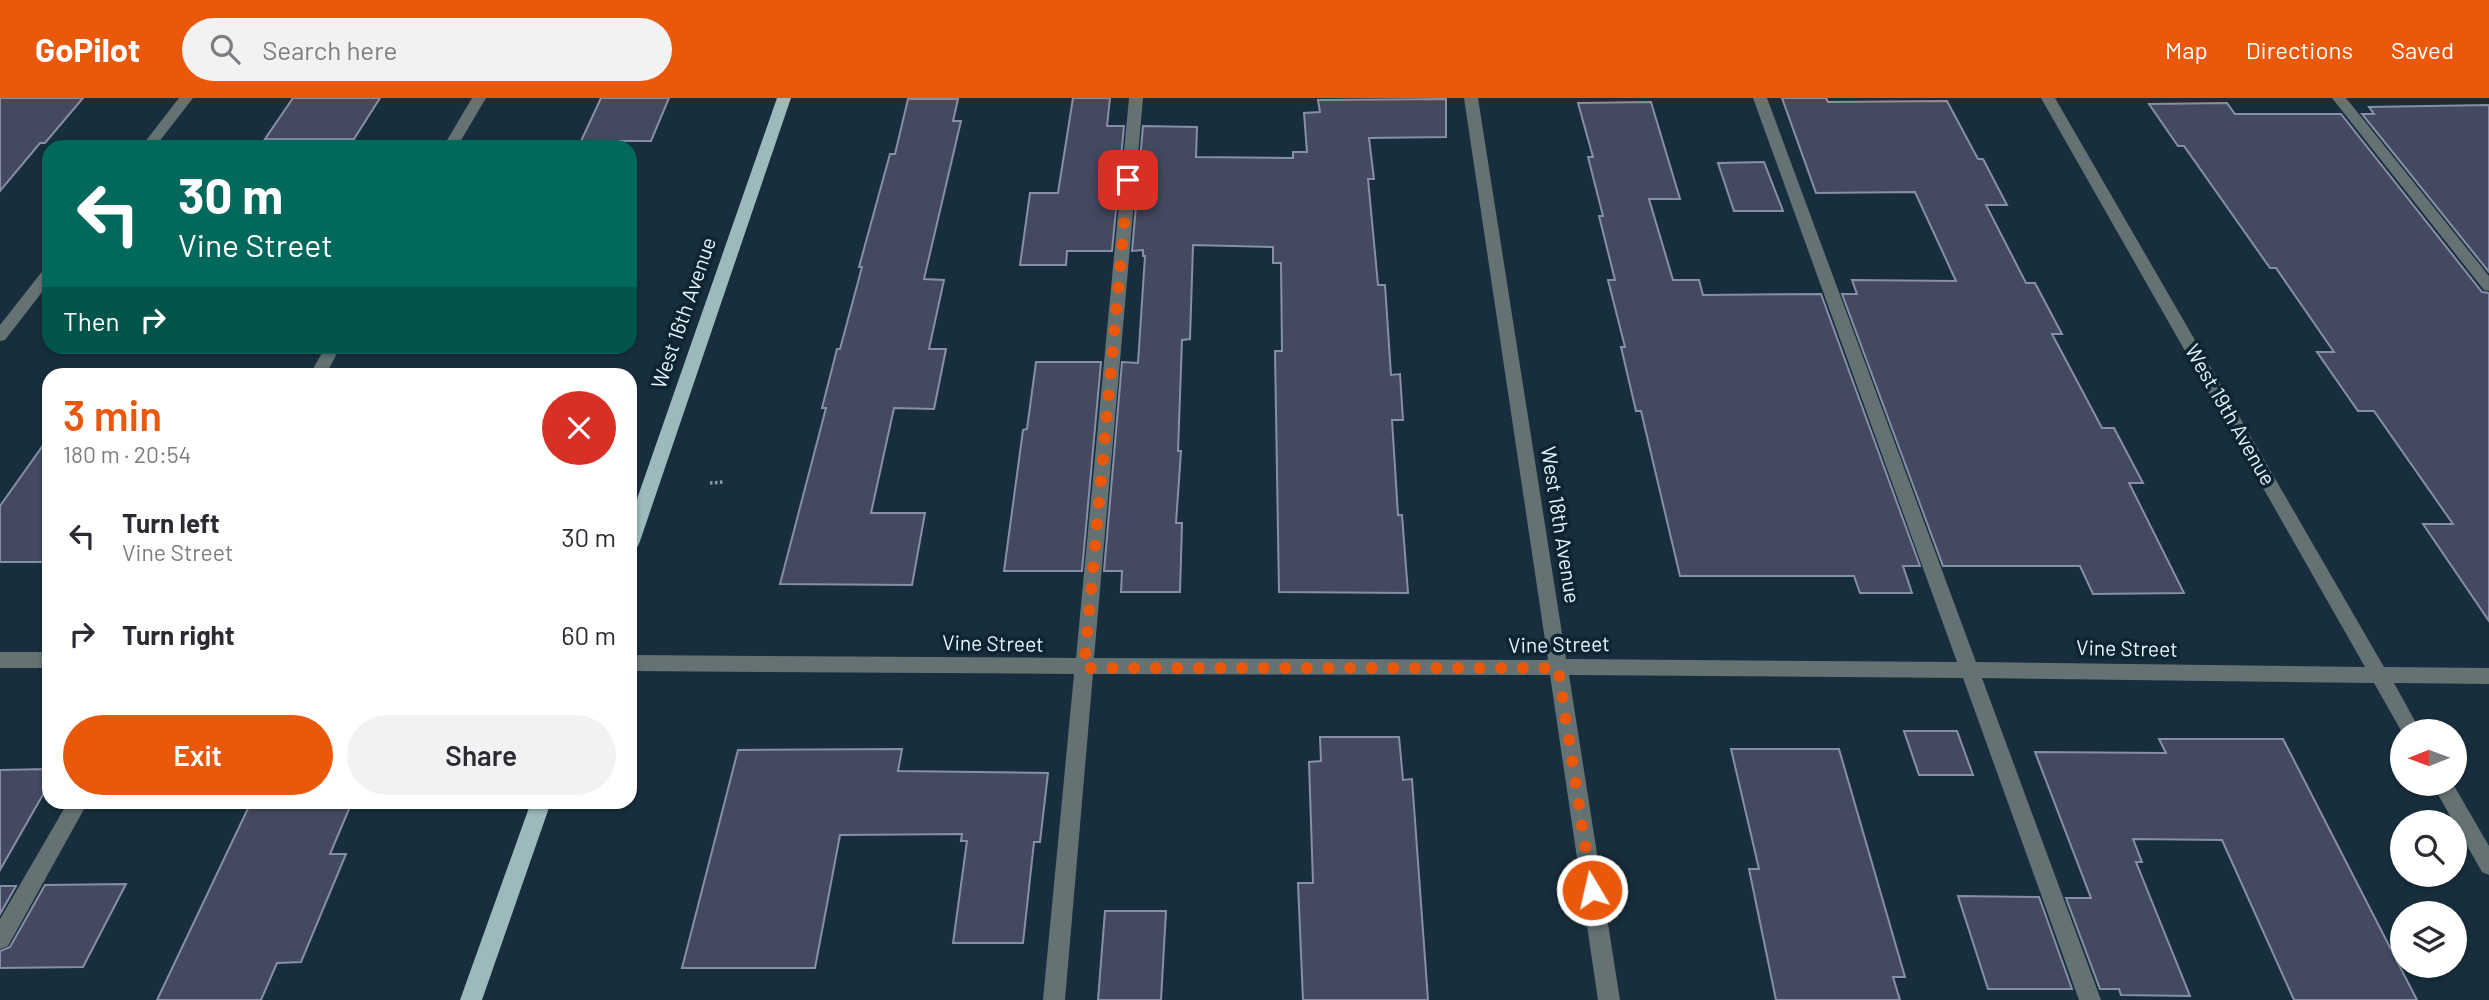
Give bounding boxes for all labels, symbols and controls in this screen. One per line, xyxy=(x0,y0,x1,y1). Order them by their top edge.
search box xyxy=(182,18,672,81)
text: GoPilot xyxy=(35,29,140,69)
icon: search xyxy=(206,30,244,68)
text: Search here xyxy=(262,34,397,65)
text: Map xyxy=(2165,35,2208,64)
text: Directions xyxy=(2246,35,2353,64)
text: Saved xyxy=(2391,35,2454,64)
pin xyxy=(1098,150,1158,210)
icon: arrive xyxy=(1109,161,1147,199)
text: 30 m xyxy=(178,165,283,224)
icon: left xyxy=(63,168,154,259)
text: Vine Street xyxy=(178,225,333,263)
street label: West 16th Avenue xyxy=(645,234,720,391)
icon: right xyxy=(134,301,172,339)
text: Then xyxy=(63,305,120,336)
street label: West 19th Avenue xyxy=(2181,339,2282,489)
text: 3 min xyxy=(63,389,162,439)
button: close xyxy=(542,391,616,465)
text: 180 m · 20:54 xyxy=(63,440,191,468)
street label: West 18th Avenue xyxy=(1537,445,1586,605)
text: Turn left xyxy=(122,507,220,538)
icon: left xyxy=(63,517,101,555)
text: 30 m xyxy=(561,521,616,552)
text: Vine Street xyxy=(122,538,233,566)
icon: right xyxy=(63,615,101,653)
text: Turn right xyxy=(122,619,235,650)
text: 60 m xyxy=(561,619,616,650)
street label: Vine Street xyxy=(942,629,1044,656)
street label: Vine Street xyxy=(1508,630,1610,657)
street label: Vine Street xyxy=(2076,634,2178,661)
button: Exit xyxy=(63,715,333,795)
button: Share xyxy=(347,715,616,795)
north arrow xyxy=(2390,719,2468,796)
map controls xyxy=(2390,719,2467,978)
button: search xyxy=(2390,810,2467,887)
position arrow xyxy=(1555,853,1629,927)
button: layers xyxy=(2390,901,2467,978)

